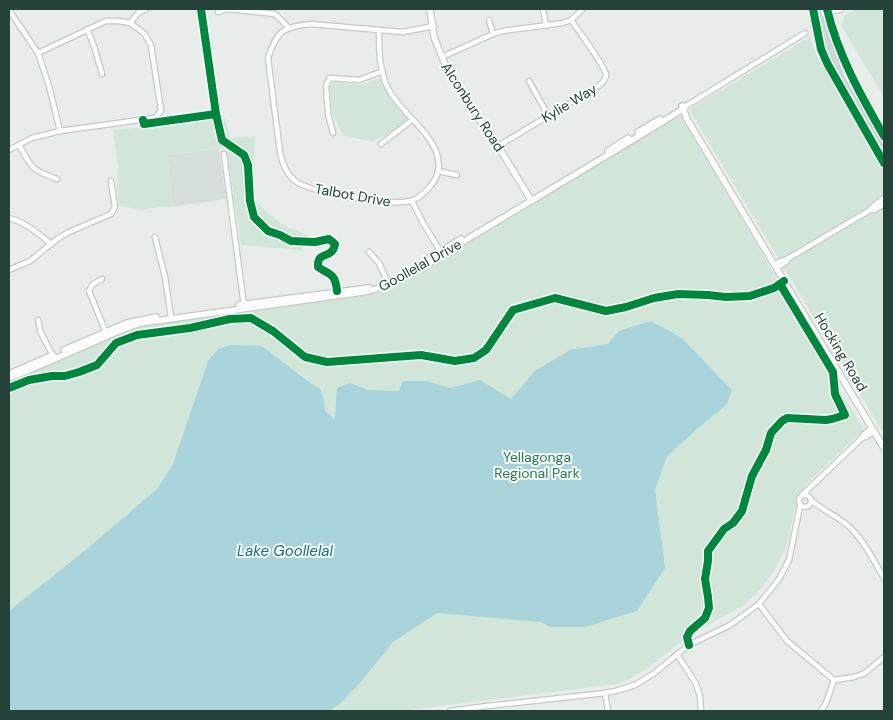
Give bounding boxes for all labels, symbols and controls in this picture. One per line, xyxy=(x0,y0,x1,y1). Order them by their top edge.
street label: Alconbury Road xyxy=(437,59,509,155)
street label: Kylie Way xyxy=(538,79,600,127)
street label: Talbot Drive xyxy=(314,179,392,211)
street label: Goollelal Drive xyxy=(375,235,465,295)
street label: Hocking Road xyxy=(811,309,871,395)
park label: Yellagonga Regional Park xyxy=(494,448,580,482)
water label: Lake Goollelal xyxy=(237,541,334,561)

